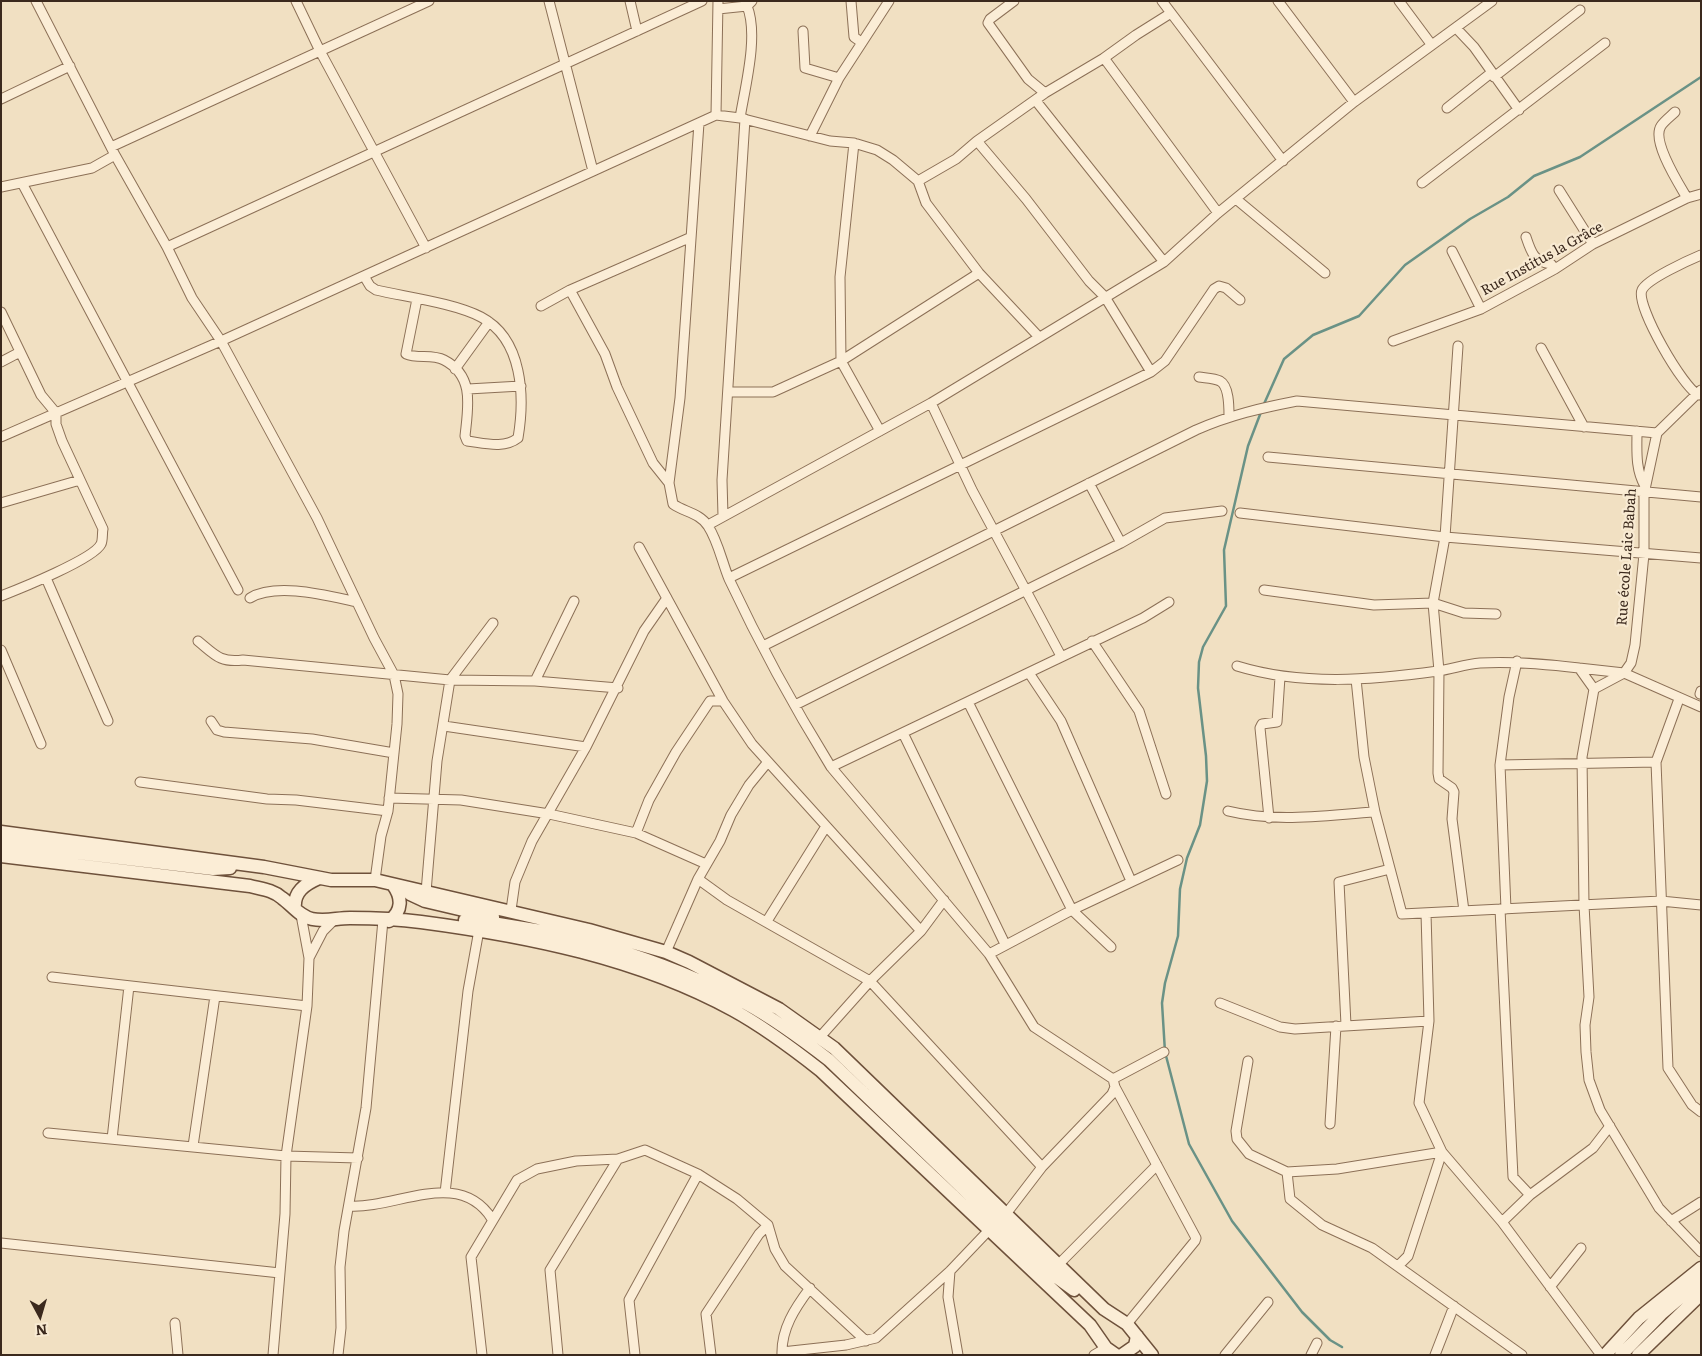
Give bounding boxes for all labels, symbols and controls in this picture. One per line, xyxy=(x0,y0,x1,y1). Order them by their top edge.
street label: Rue Institus la Grâce xyxy=(1478,219,1606,299)
street label: Rue école Laic Babah xyxy=(1614,488,1640,626)
north arrow xyxy=(15,1291,65,1341)
text: N xyxy=(35,1320,48,1341)

